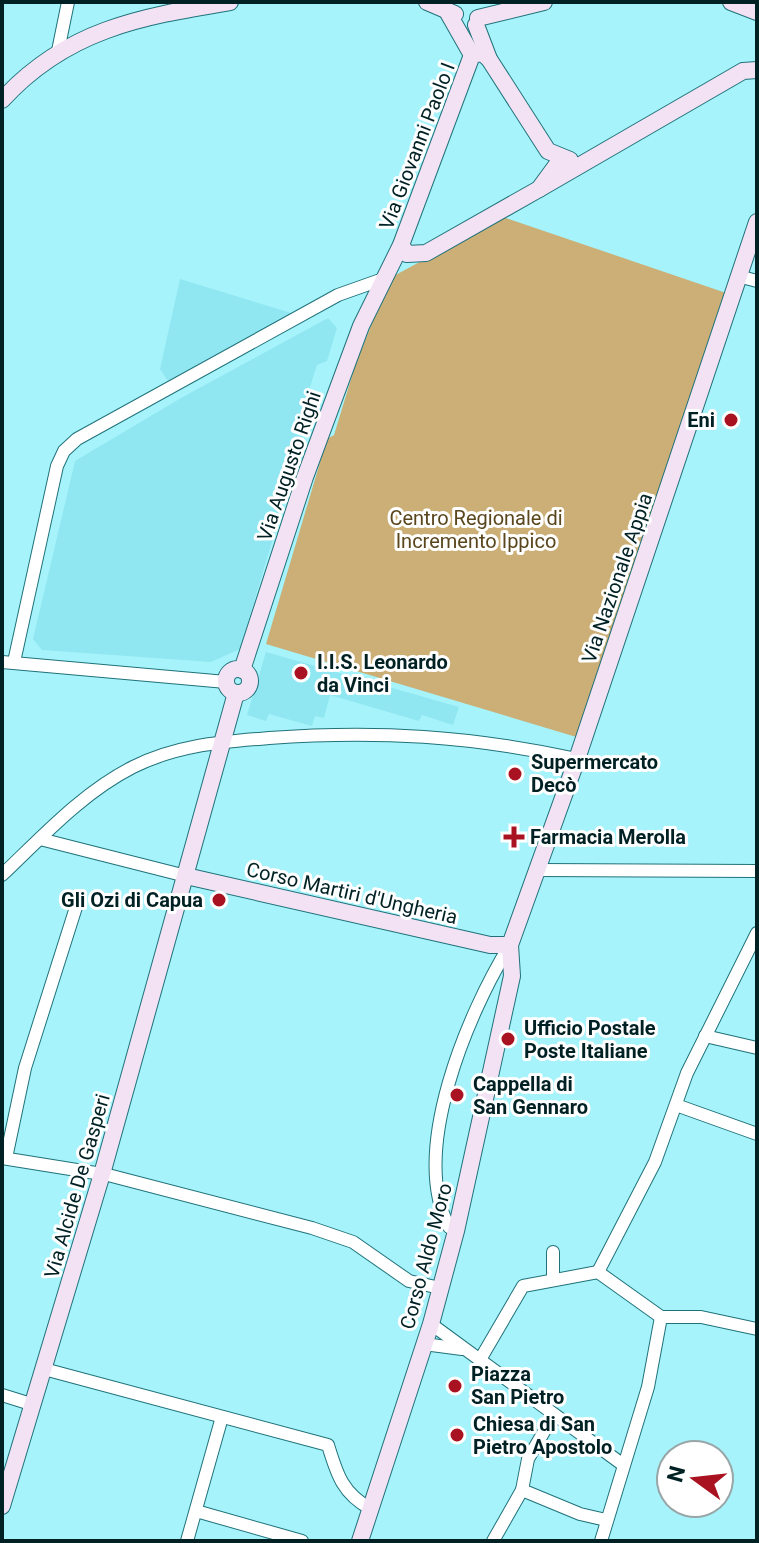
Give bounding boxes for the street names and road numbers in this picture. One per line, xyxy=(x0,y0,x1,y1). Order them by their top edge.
street label: Via Giovanni Paolo I xyxy=(374,59,460,233)
street label: Via Augusto Righi xyxy=(252,388,326,544)
street label: Via Nazionale Appia xyxy=(577,490,657,666)
street label: Corso Martiri d'Ungheria xyxy=(244,857,460,929)
street label: Via Alcide De Gasperi xyxy=(39,1091,115,1281)
street label: Corso Aldo Moro xyxy=(395,1180,457,1332)

